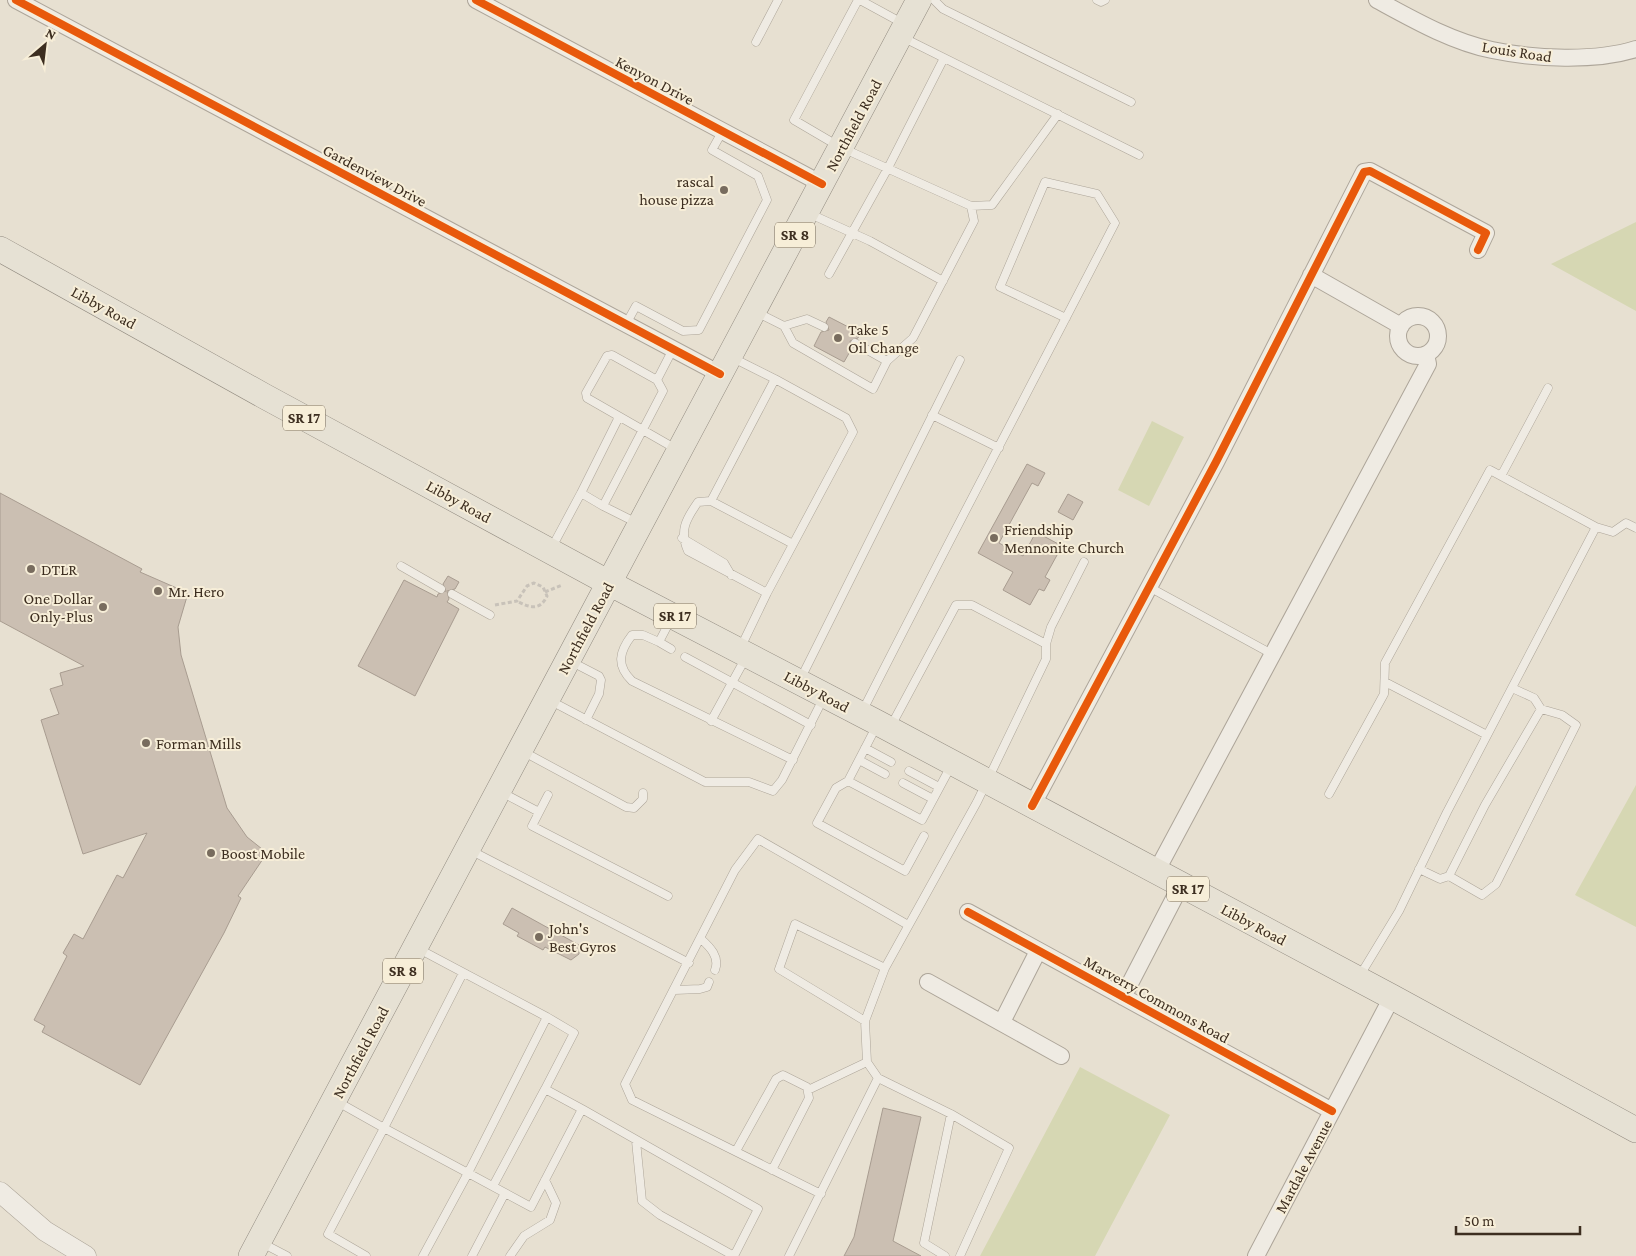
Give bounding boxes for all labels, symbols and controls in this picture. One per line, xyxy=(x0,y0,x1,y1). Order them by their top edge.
north arrow xyxy=(20,20,70,70)
text: N xyxy=(43,24,59,43)
street label: Louis Road xyxy=(1481,38,1554,65)
street label: Kenyon Drive xyxy=(612,53,697,109)
street label: Northfield Road xyxy=(822,76,885,174)
street label: Gardenview Drive xyxy=(320,141,430,210)
place label: rascal house pizza xyxy=(639,173,715,209)
marker: rascal house pizza xyxy=(718,184,730,196)
road number: SR 8 xyxy=(775,222,815,248)
street label: Libby Road xyxy=(68,283,140,333)
place label: Take 5 Oil Change xyxy=(848,321,919,357)
marker: Take 5 Oil Change xyxy=(832,332,844,344)
road number: SR 17 xyxy=(283,406,325,430)
street label: Libby Road xyxy=(423,477,495,527)
place label: Friendship Mennonite Church xyxy=(1004,521,1125,556)
marker: Friendship Mennonite Church xyxy=(988,532,1000,544)
place label: DTLR xyxy=(41,561,77,578)
marker: DTLR xyxy=(25,563,37,575)
street label: Northfield Road xyxy=(554,579,617,677)
place label: Mr. Hero xyxy=(168,583,224,600)
marker: Mr. Hero xyxy=(152,585,164,597)
place label: One Dollar Only-Plus xyxy=(24,590,93,626)
marker: One Dollar Only-Plus xyxy=(97,601,109,613)
road number: SR 17 xyxy=(654,604,696,628)
street label: Libby Road xyxy=(781,667,853,717)
place label: Forman Mills xyxy=(156,735,241,752)
marker: Forman Mills xyxy=(140,737,152,749)
place label: Boost Mobile xyxy=(221,845,305,862)
marker: Boost Mobile xyxy=(205,847,217,859)
road number: SR 17 xyxy=(1167,876,1209,902)
street label: Libby Road xyxy=(1218,900,1290,950)
place label: John's Best Gyros xyxy=(547,920,616,956)
marker: John's Best Gyros xyxy=(533,931,545,943)
street label: Marverry Commons Road xyxy=(1081,952,1233,1048)
road number: SR 8 xyxy=(383,958,423,984)
street label: Northfield Road xyxy=(329,1003,392,1101)
street label: Mardale Avenue xyxy=(1272,1117,1335,1216)
scale bar xyxy=(1456,1204,1580,1236)
text: 50 m xyxy=(1464,1213,1494,1229)

